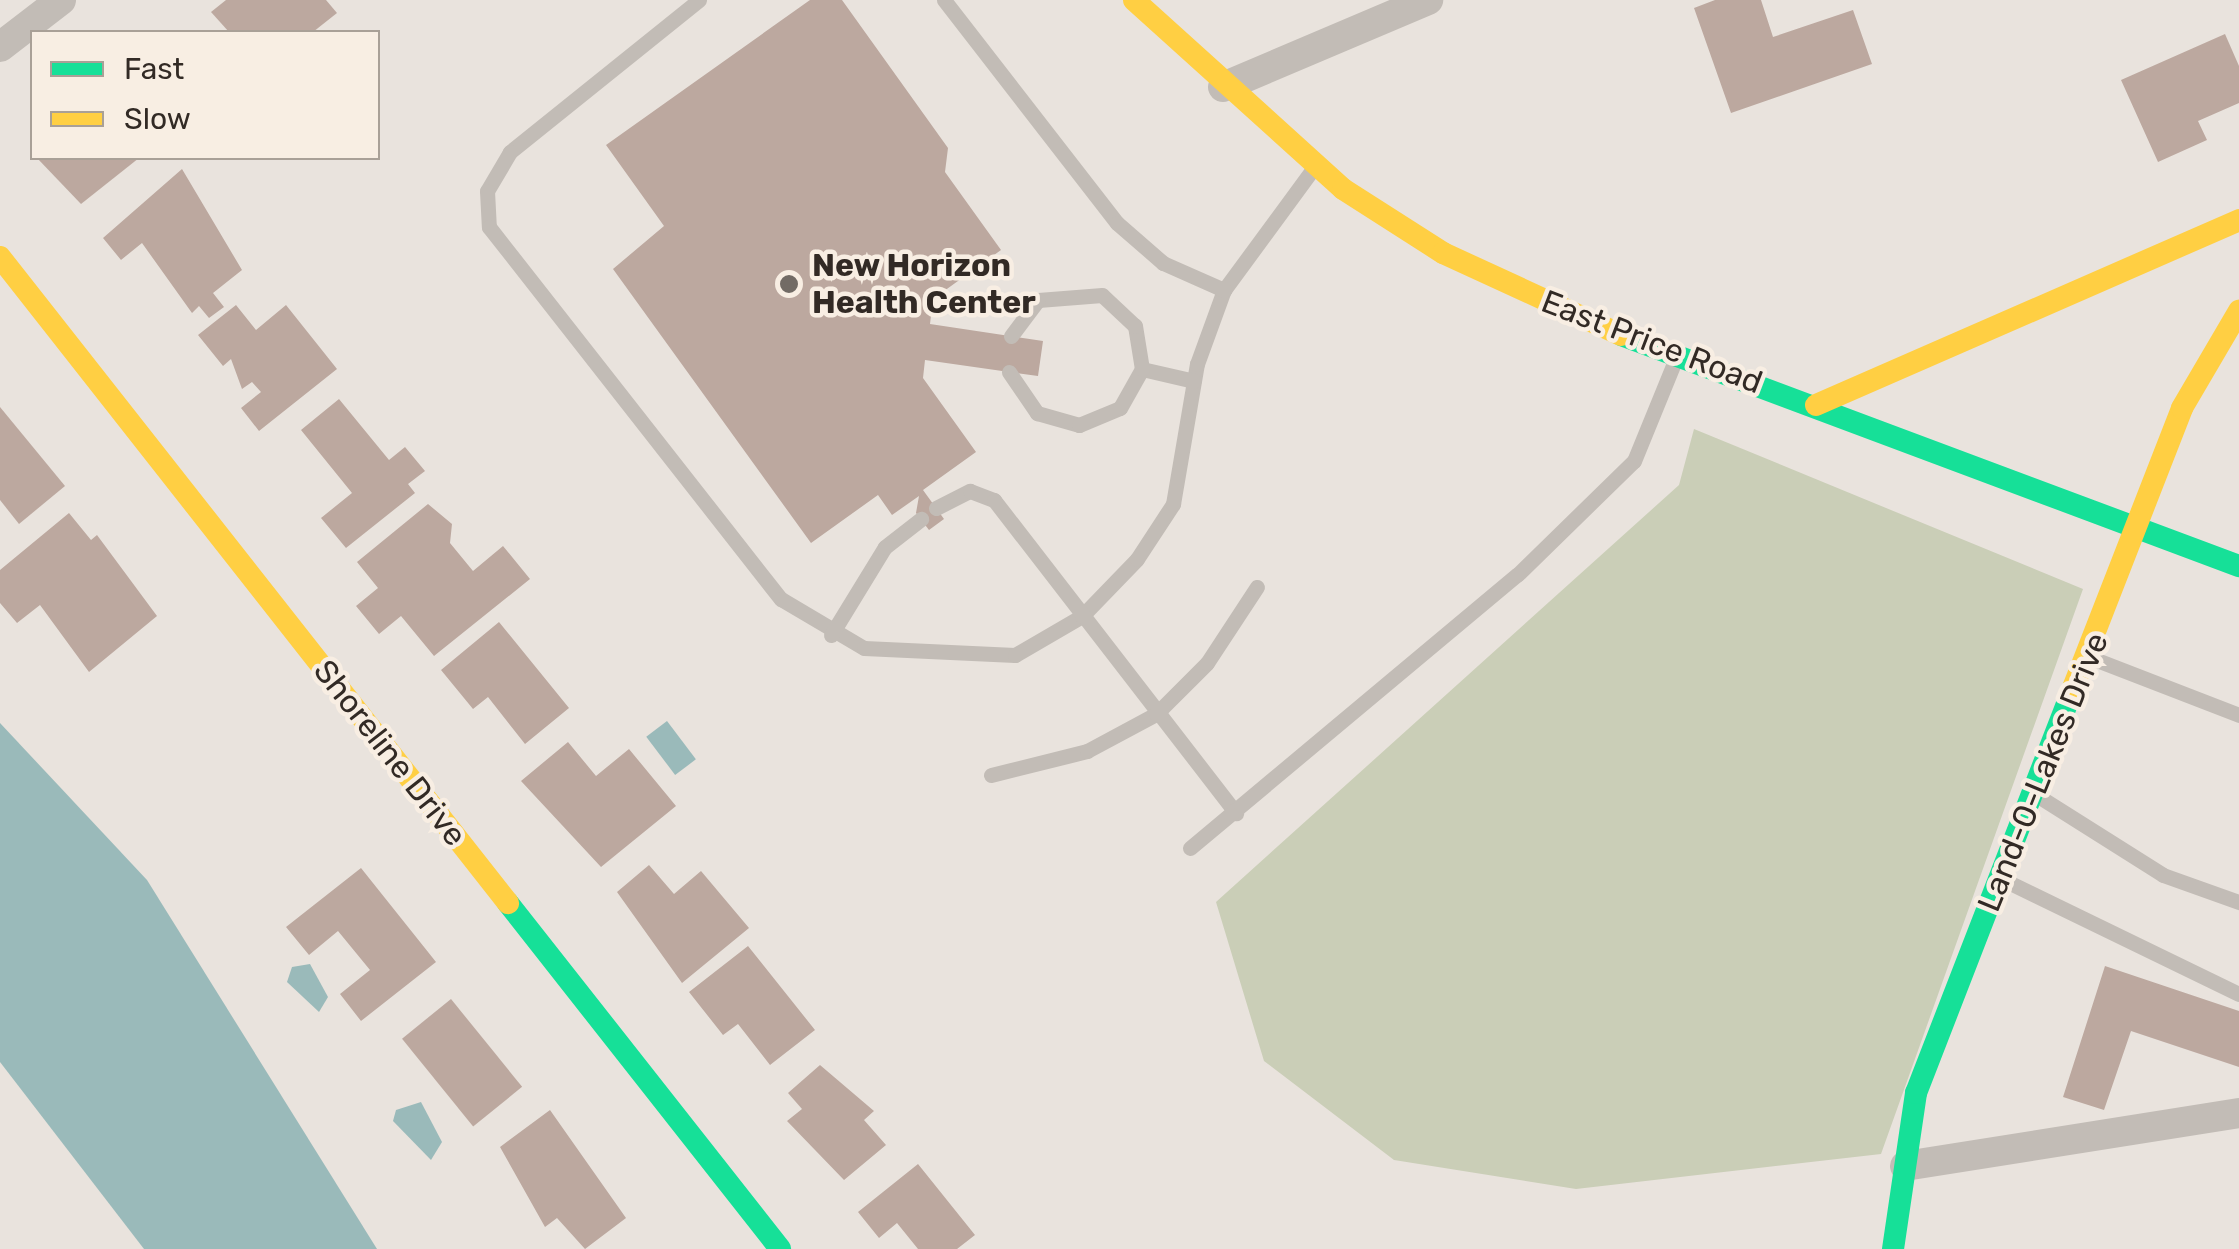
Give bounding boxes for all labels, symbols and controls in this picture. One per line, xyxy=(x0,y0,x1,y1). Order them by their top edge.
legend xyxy=(30,30,380,160)
text: Fast xyxy=(124,51,184,87)
text: Slow xyxy=(124,101,191,137)
place label: New Horizon Health Center xyxy=(812,247,1036,322)
marker: New Horizon Health Center xyxy=(776,271,802,297)
street label: East Price Road xyxy=(1536,282,1768,402)
street label: Land-O-Lakes Drive xyxy=(1970,627,2116,917)
street label: Shoreline Drive xyxy=(306,652,474,854)

